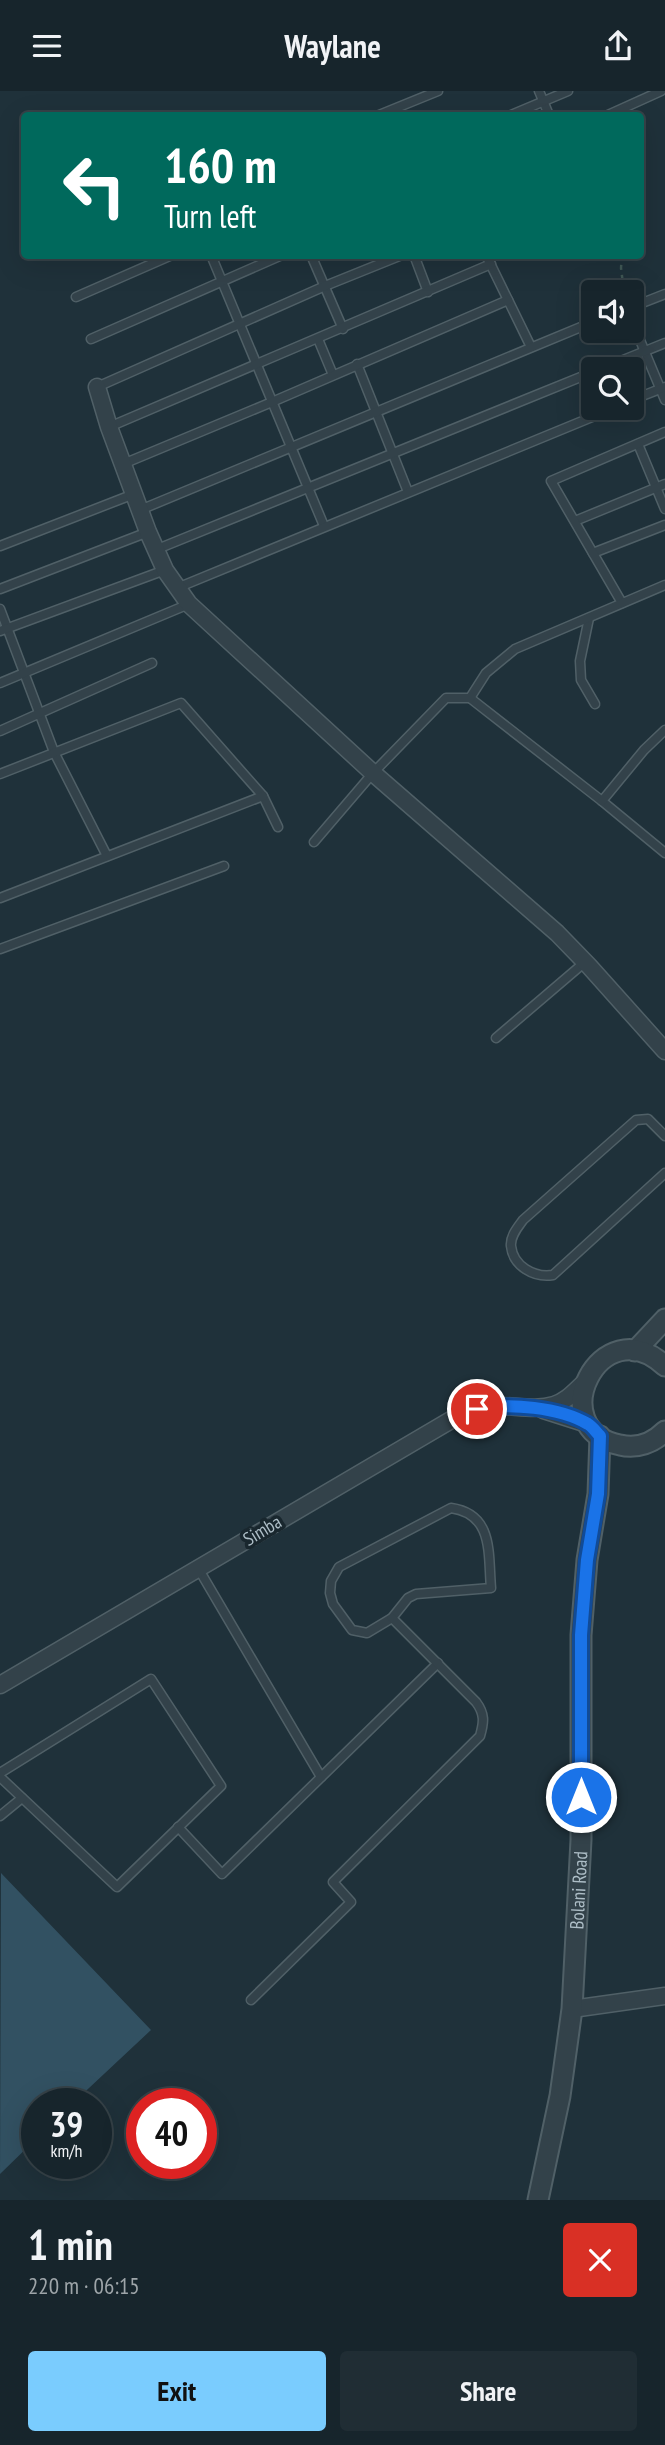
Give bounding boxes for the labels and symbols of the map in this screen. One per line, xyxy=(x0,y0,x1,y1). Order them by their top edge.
pin xyxy=(447,1379,507,1439)
street label: Simba xyxy=(238,1509,286,1551)
position arrow xyxy=(544,1760,618,1834)
street label: Bolani Road xyxy=(564,1851,592,1930)
speed limit sign: 40 xyxy=(126,2088,217,2179)

